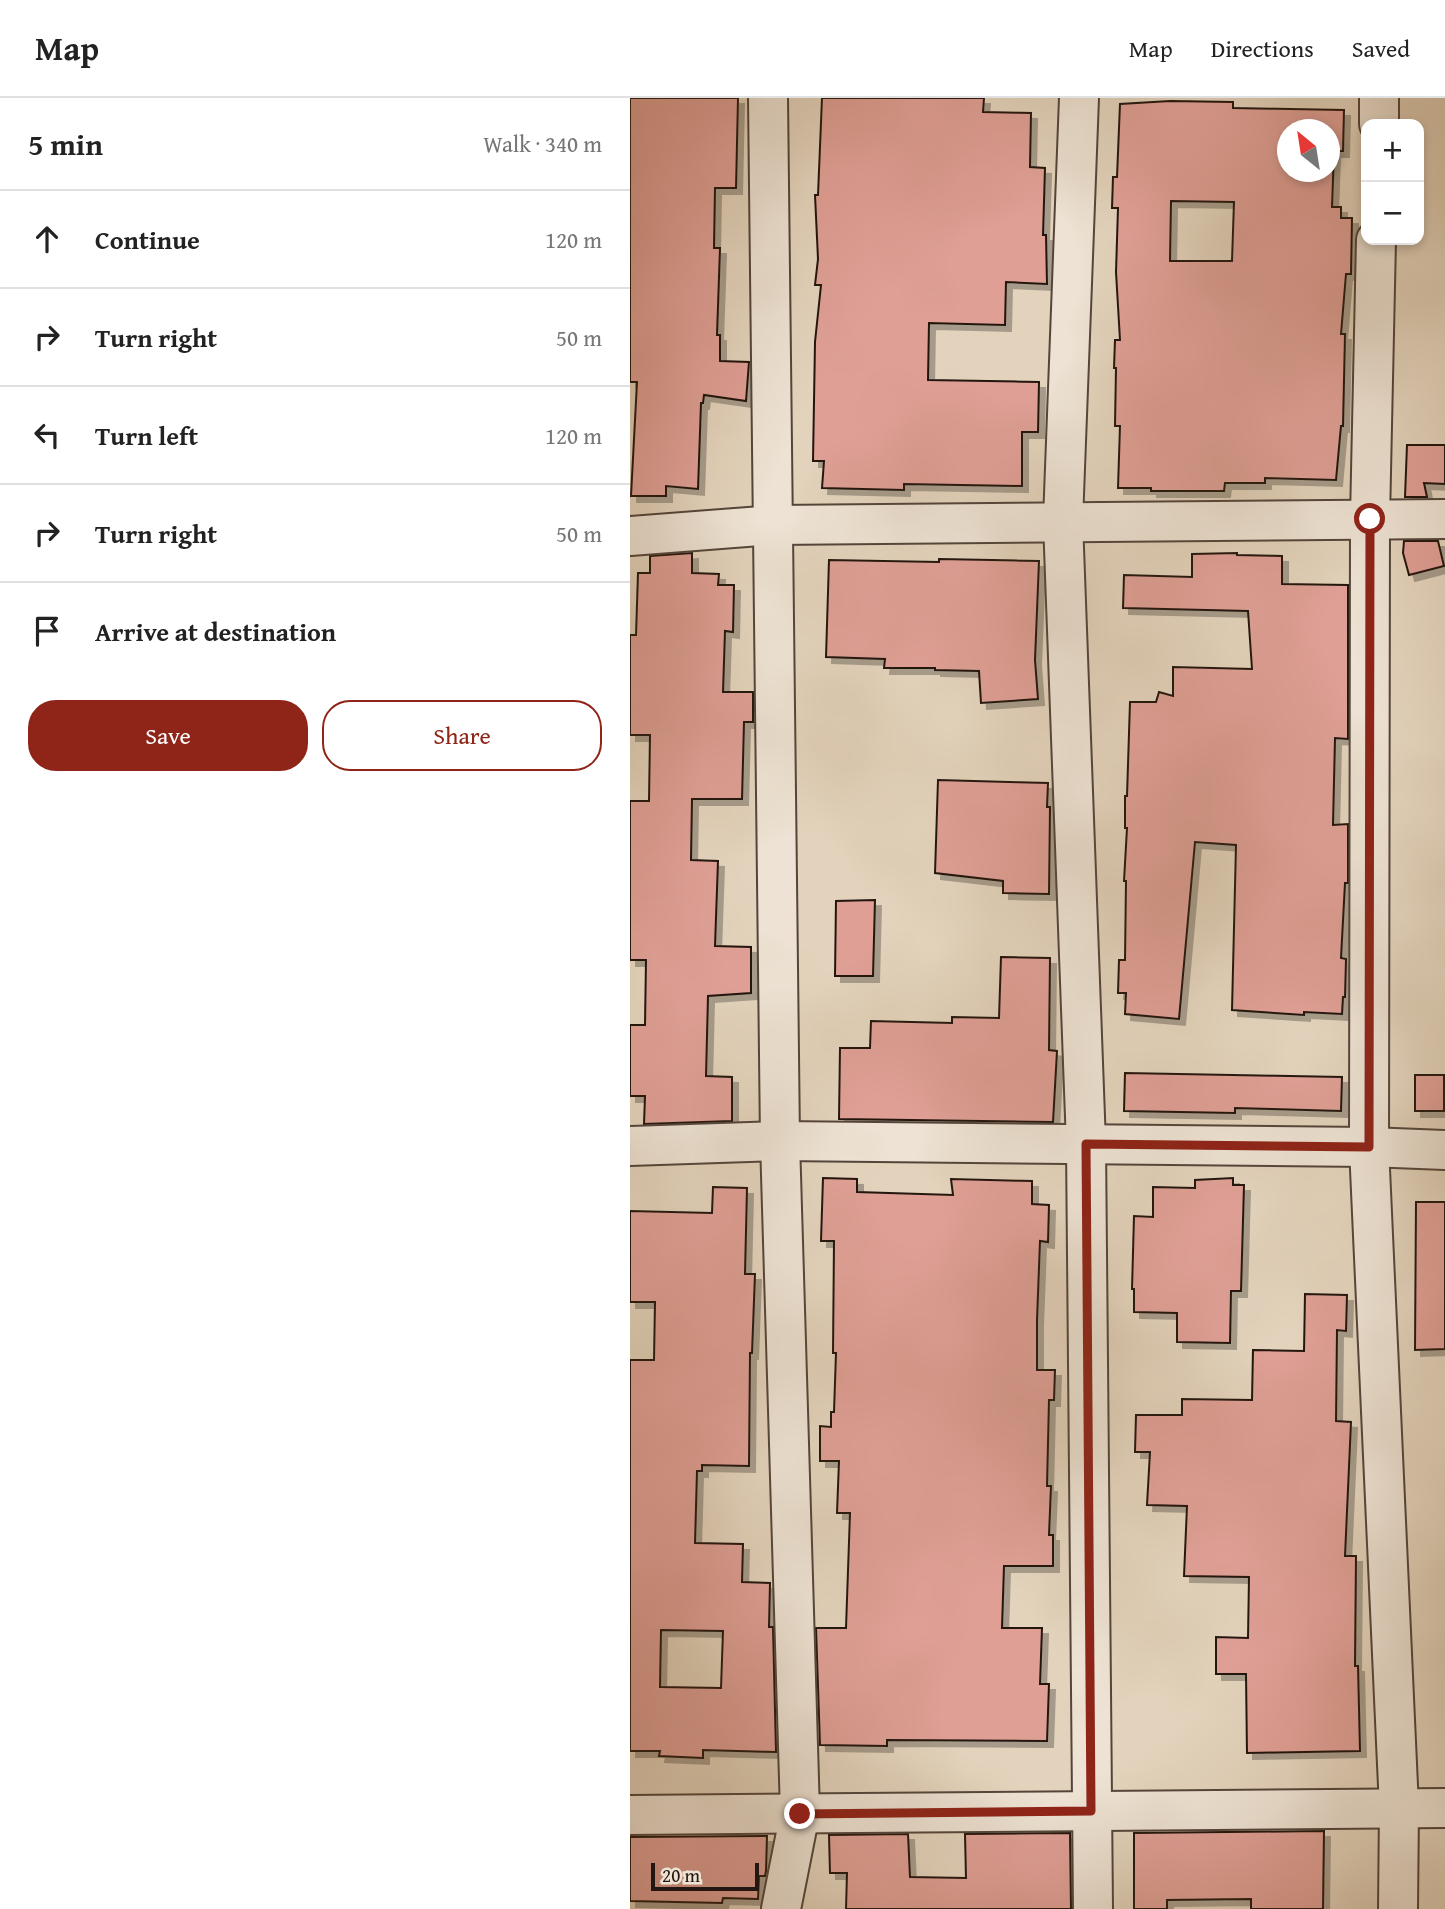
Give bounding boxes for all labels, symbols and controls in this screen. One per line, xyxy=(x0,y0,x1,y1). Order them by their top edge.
text: Map xyxy=(35,24,99,72)
text: Map xyxy=(1129,31,1173,66)
text: Directions xyxy=(1211,31,1314,66)
text: Saved xyxy=(1352,31,1410,66)
north arrow xyxy=(1277,119,1340,182)
map controls xyxy=(1361,119,1424,245)
button: + xyxy=(1361,119,1424,182)
text: 5 min xyxy=(28,122,103,166)
text: Walk · 340 m xyxy=(483,127,602,160)
button: − xyxy=(1361,182,1424,245)
icon: ahead xyxy=(28,220,66,258)
text: Continue xyxy=(95,220,200,259)
text: 120 m xyxy=(545,223,602,256)
icon: right xyxy=(28,318,66,356)
text: Turn right xyxy=(95,318,217,357)
text: 50 m xyxy=(556,321,602,354)
icon: left xyxy=(28,416,66,454)
text: Turn left xyxy=(95,416,198,455)
text: 120 m xyxy=(545,419,602,452)
route start xyxy=(1354,503,1385,534)
icon: right xyxy=(28,514,66,552)
text: Turn right xyxy=(95,514,217,553)
text: 50 m xyxy=(556,517,602,550)
icon: arrive xyxy=(28,612,66,650)
text: Arrive at destination xyxy=(95,612,336,651)
button: Save xyxy=(28,700,308,771)
button: Share xyxy=(322,700,602,771)
route end xyxy=(784,1798,815,1829)
scale bar xyxy=(651,1860,760,1892)
text: 20 m xyxy=(662,1861,700,1889)

